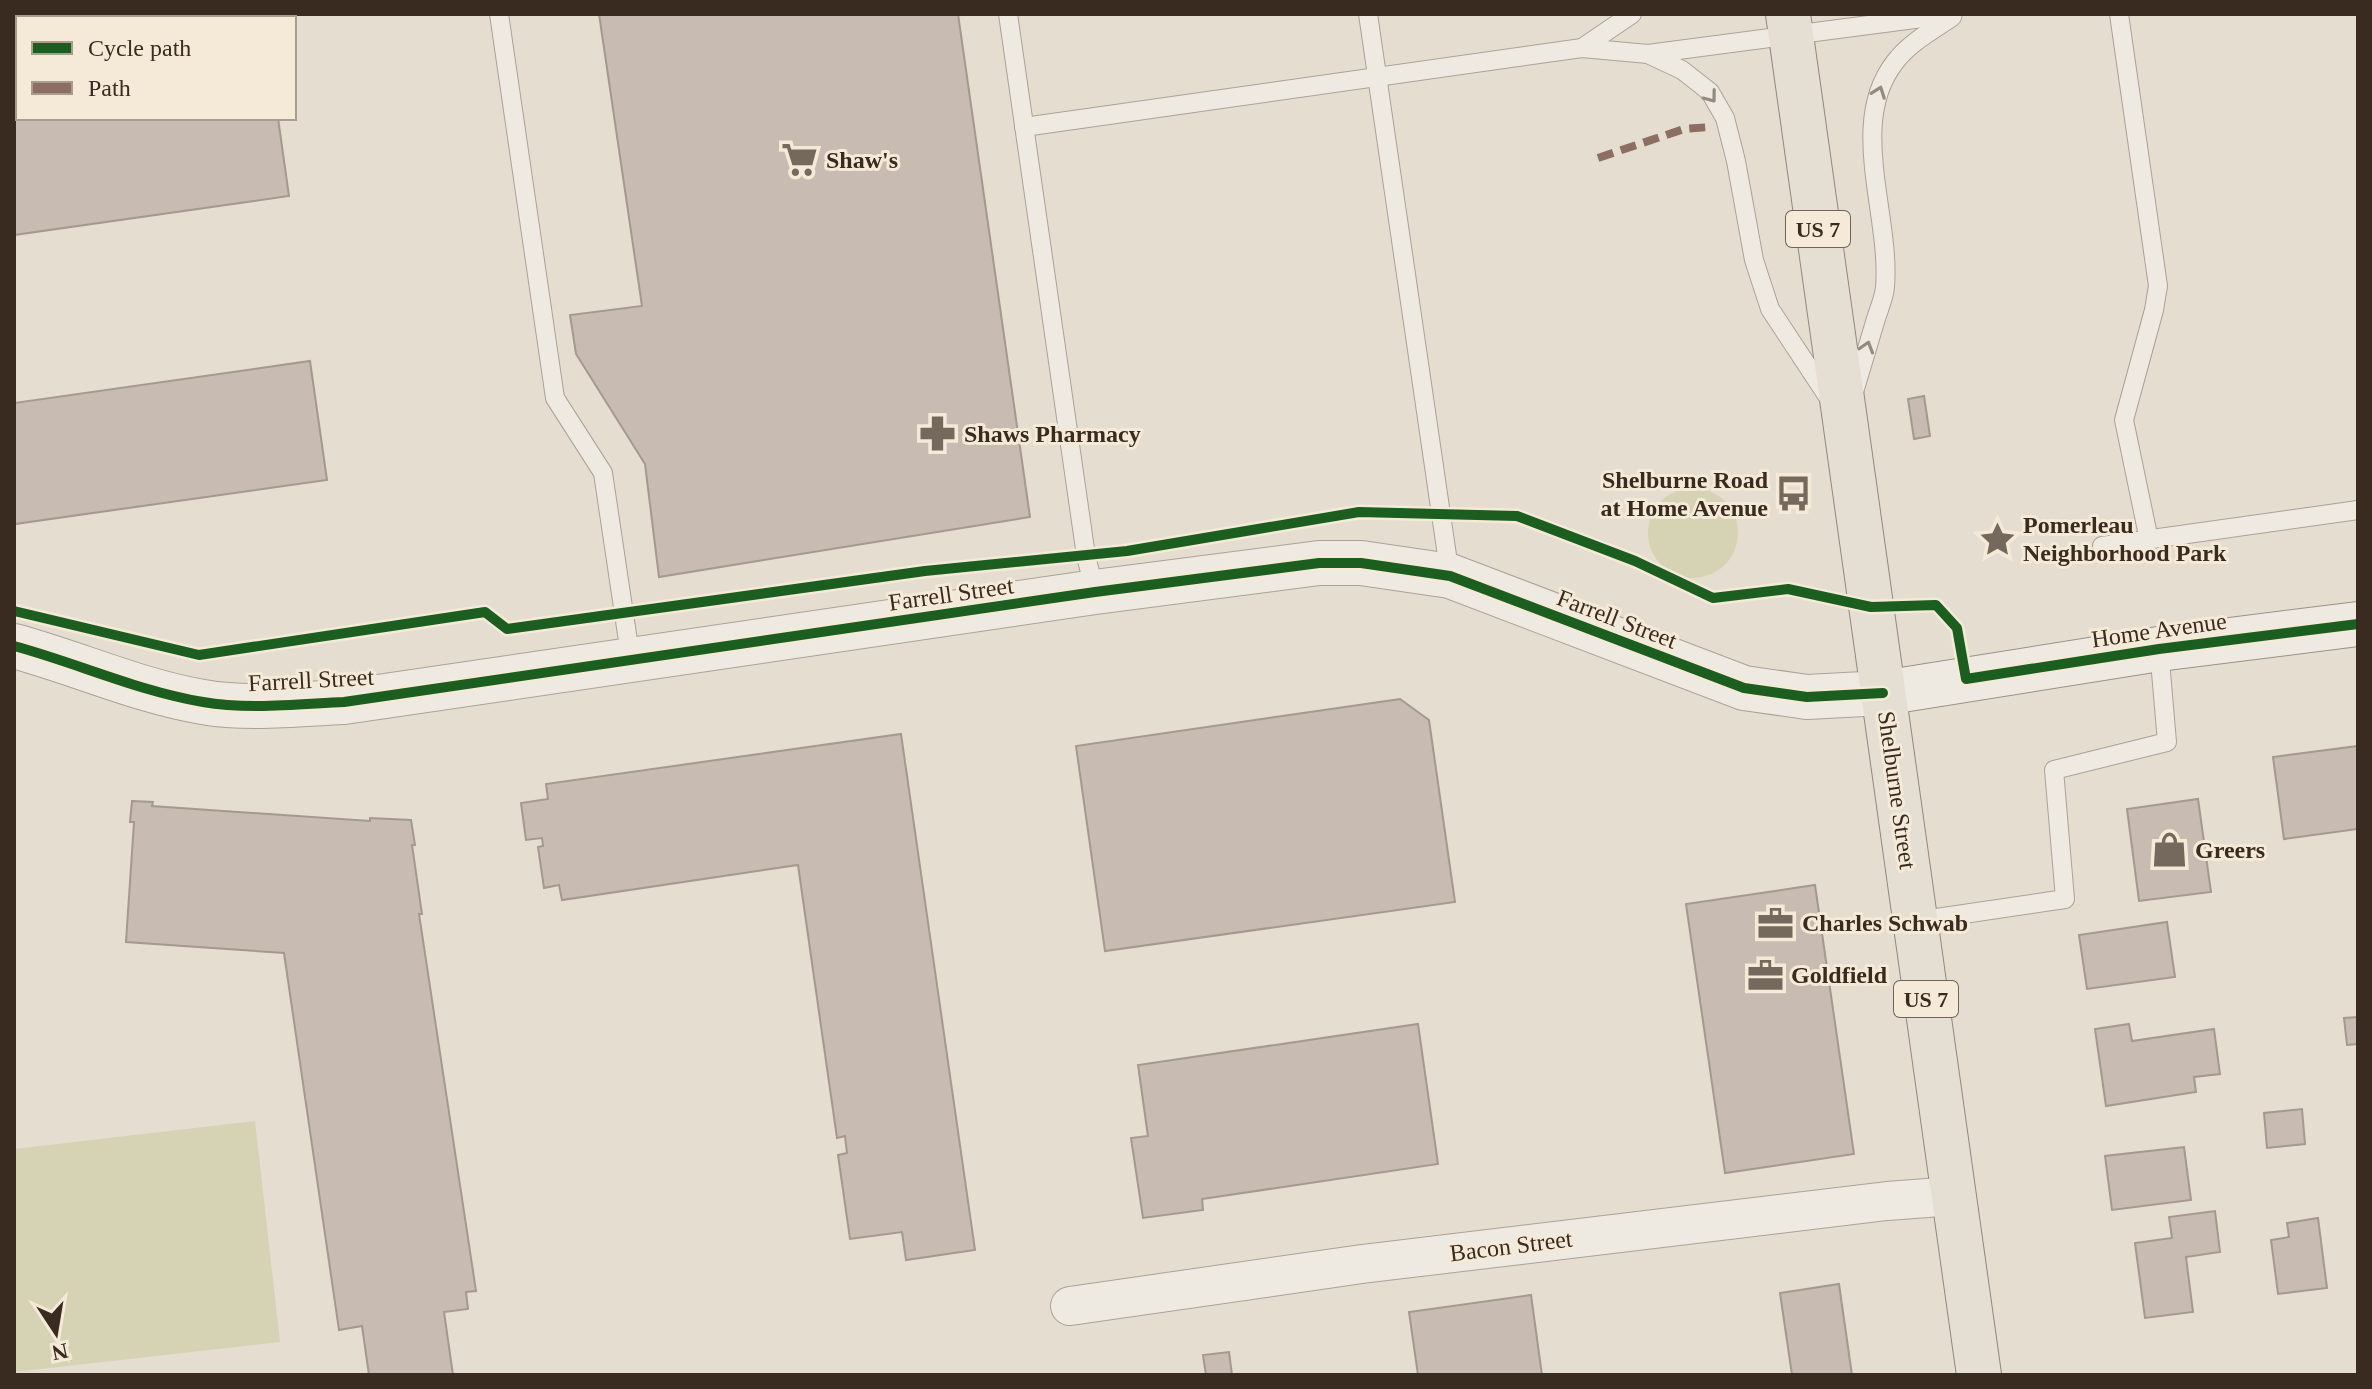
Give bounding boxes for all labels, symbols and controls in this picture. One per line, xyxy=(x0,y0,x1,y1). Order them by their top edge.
legend xyxy=(16,16,296,120)
text: Cycle path xyxy=(88,35,191,61)
text: Path xyxy=(88,75,131,101)
one-way arrow xyxy=(1870,86,1886,100)
one-way arrow xyxy=(1701,88,1716,103)
supermarket icon: Shaw's xyxy=(781,141,819,179)
place label: Shaw's xyxy=(826,147,898,173)
road number: US 7 xyxy=(1786,211,1850,247)
one-way arrow xyxy=(1858,341,1874,355)
pharmacy icon: Shaws Pharmacy xyxy=(919,415,957,453)
place label: Shaws Pharmacy xyxy=(964,421,1141,447)
place label: Shelburne Road at Home Avenue xyxy=(1600,467,1769,521)
bus stop icon: Shelburne Road at Home Avenue xyxy=(1775,475,1813,513)
place label: Pomerleau Neighborhood Park xyxy=(2023,512,2227,566)
place icon: Pomerleau Neighborhood Park xyxy=(1978,520,2016,558)
street label: Farrell Street xyxy=(887,572,1016,616)
street label: Farrell Street xyxy=(1554,584,1681,654)
street label: Home Avenue xyxy=(2090,608,2228,652)
street label: Farrell Street xyxy=(247,664,375,696)
street label: Shelburne Street xyxy=(1873,709,1921,871)
shop icon: Greers xyxy=(2150,831,2188,869)
place label: Greers xyxy=(2195,837,2265,863)
office icon: Charles Schwab xyxy=(1757,904,1795,942)
place label: Charles Schwab xyxy=(1802,910,1968,936)
office icon: Goldfield xyxy=(1746,956,1784,994)
place label: Goldfield xyxy=(1791,962,1888,988)
road number: US 7 xyxy=(1894,981,1958,1017)
street label: Bacon Street xyxy=(1448,1226,1574,1266)
north arrow xyxy=(16,1293,96,1373)
text: N xyxy=(50,1338,70,1366)

